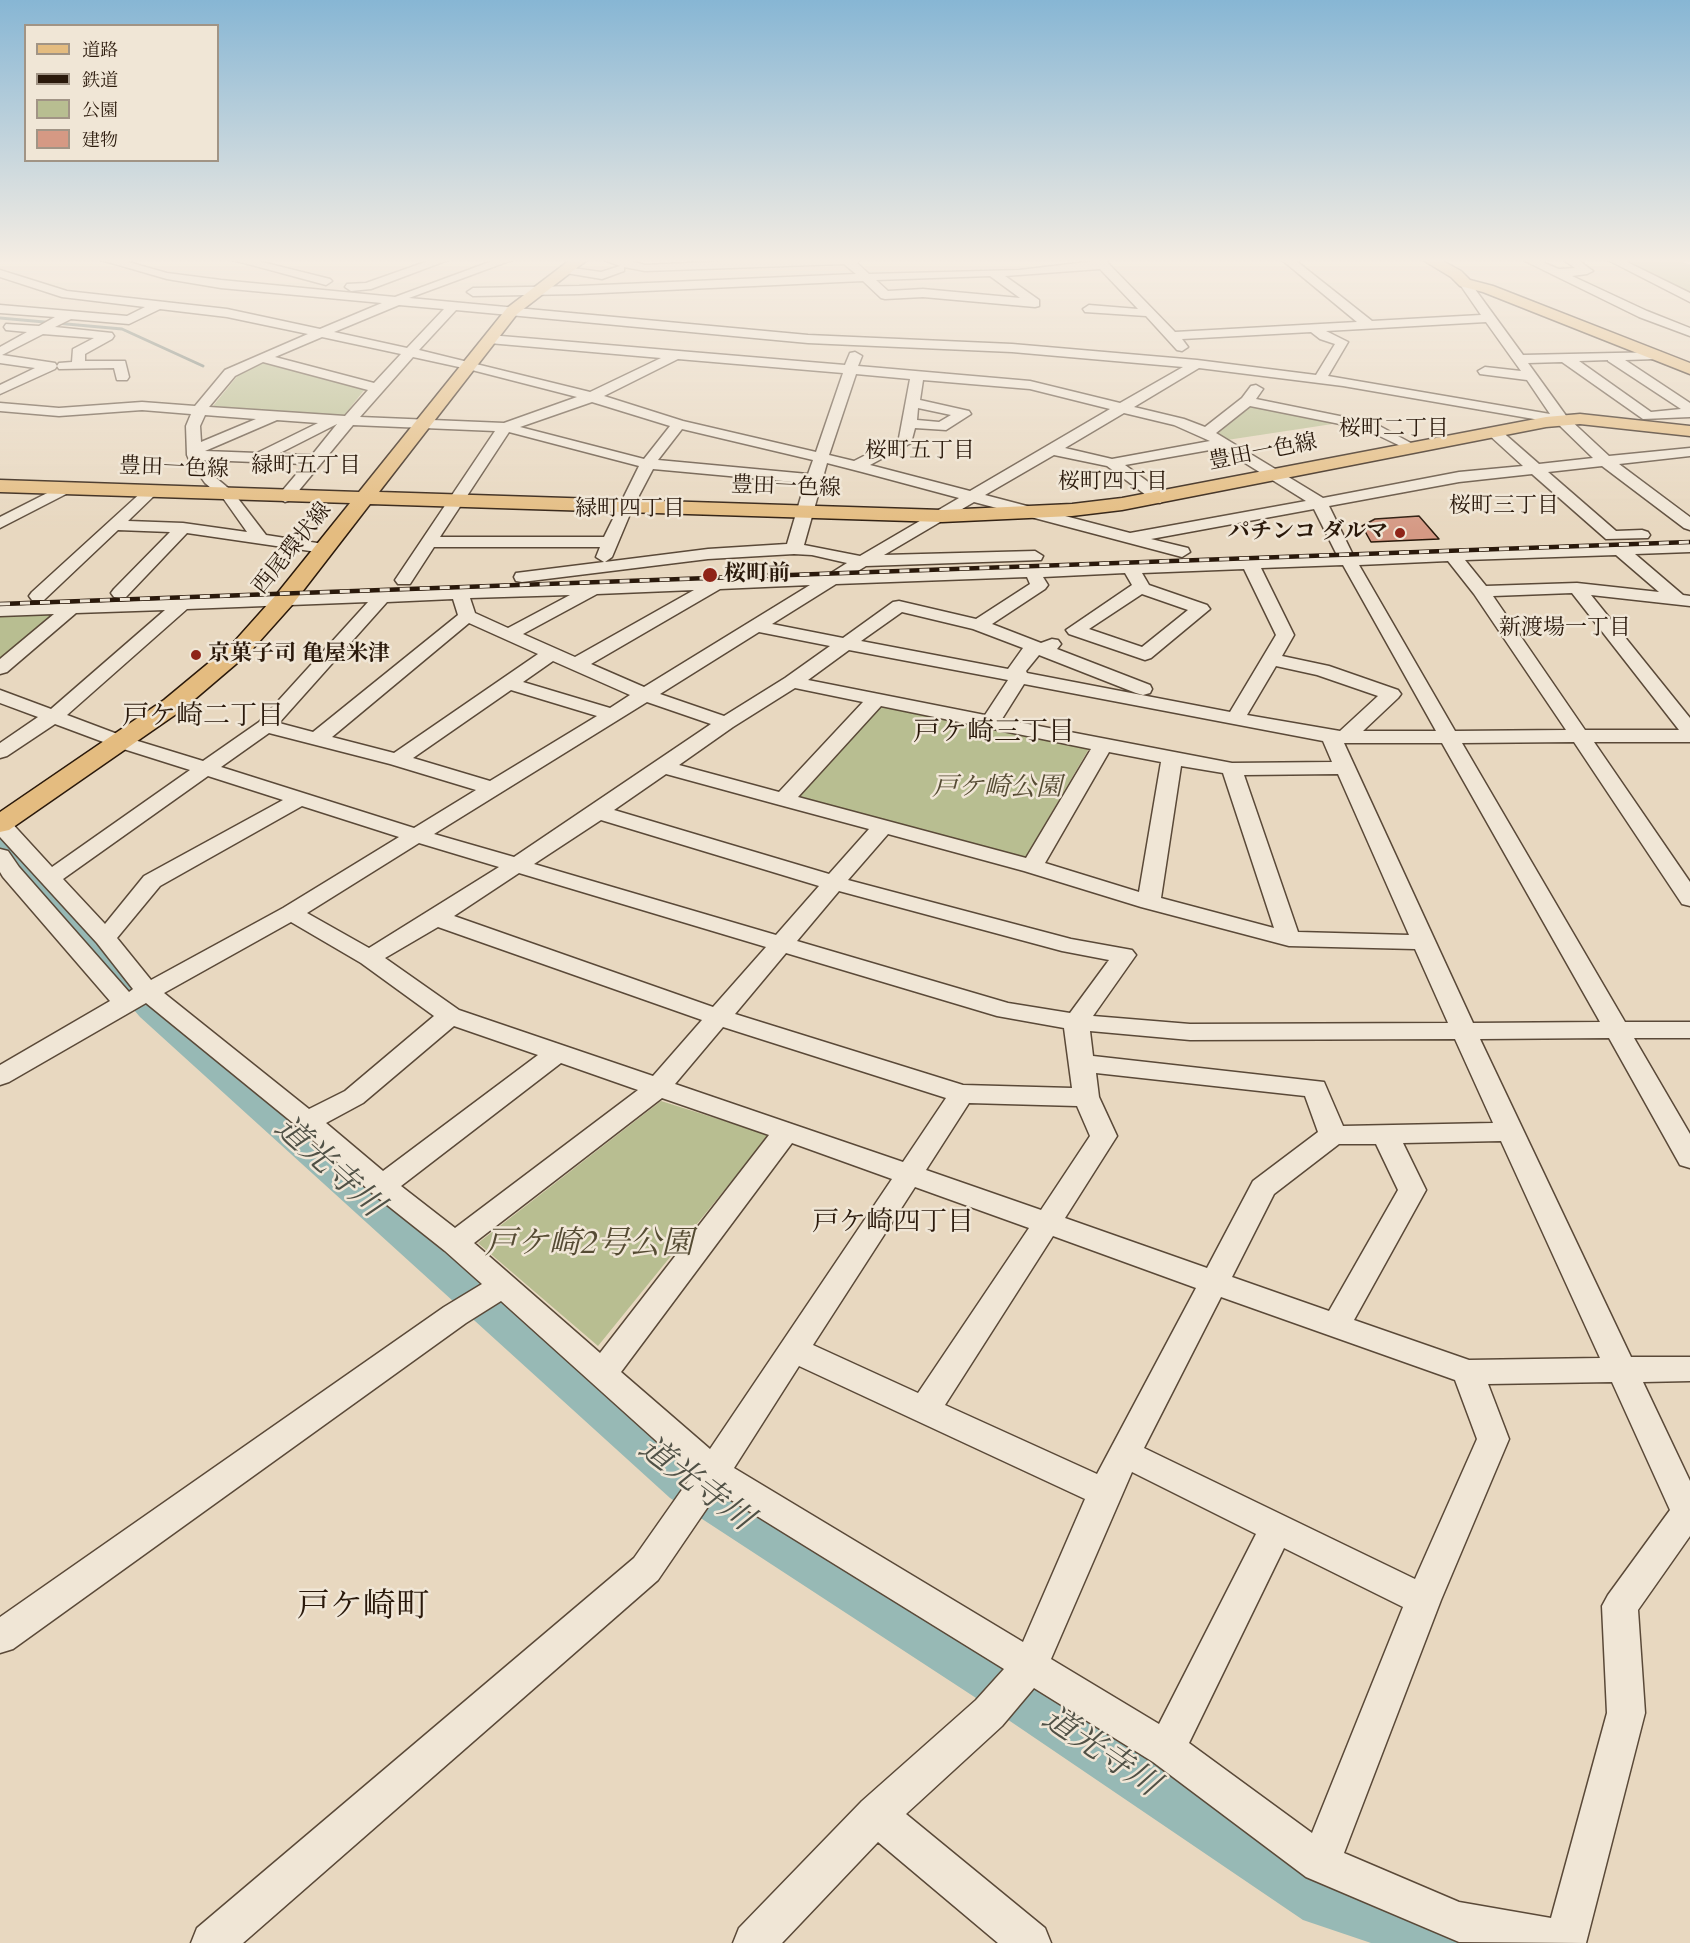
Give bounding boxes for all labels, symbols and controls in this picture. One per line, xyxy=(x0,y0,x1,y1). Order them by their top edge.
legend xyxy=(24,24,219,162)
text: 道路 xyxy=(82,38,118,63)
text: 鉄道 xyxy=(82,68,118,93)
text: 公園 xyxy=(82,98,118,123)
text: 建物 xyxy=(82,128,118,153)
district label: 桜町二丁目 xyxy=(1339,417,1449,443)
street label: 豊田一色線 xyxy=(1206,430,1320,476)
district label: 桜町五丁目 xyxy=(865,439,975,465)
street label: 豊田一色線 xyxy=(119,454,229,484)
district label: 緑町五丁目 xyxy=(251,454,361,480)
district label: 桜町四丁目 xyxy=(1058,470,1168,496)
street label: 豊田一色線 xyxy=(731,473,841,503)
district label: 桜町三丁目 xyxy=(1449,494,1559,520)
district label: 緑町四丁目 xyxy=(575,497,685,523)
street label: 西尾環状線 xyxy=(248,498,338,600)
place label: パチンコ ダルマ xyxy=(1228,520,1388,546)
marker: パチンコ ダルマ xyxy=(1393,526,1407,540)
place label: 桜町前 xyxy=(724,562,790,588)
marker: 桜町前 xyxy=(701,566,719,584)
district label: 新渡場一丁目 xyxy=(1499,616,1631,642)
place label: 京菓子司 亀屋米津 xyxy=(208,642,390,668)
marker: 京菓子司 亀屋米津 xyxy=(189,648,203,662)
district label: 戸ケ崎二丁目 xyxy=(122,702,284,734)
district label: 戸ケ崎三丁目 xyxy=(913,718,1075,750)
park label: 戸ケ崎公園 xyxy=(932,773,1062,805)
water label: 道光寺川 xyxy=(266,1109,390,1227)
district label: 戸ケ崎四丁目 xyxy=(812,1208,974,1240)
park label: 戸ケ崎2号公園 xyxy=(485,1227,693,1265)
water label: 道光寺川 xyxy=(630,1429,760,1541)
district label: 戸ケ崎町 xyxy=(297,1588,429,1628)
water label: 道光寺川 xyxy=(1034,1700,1166,1806)

